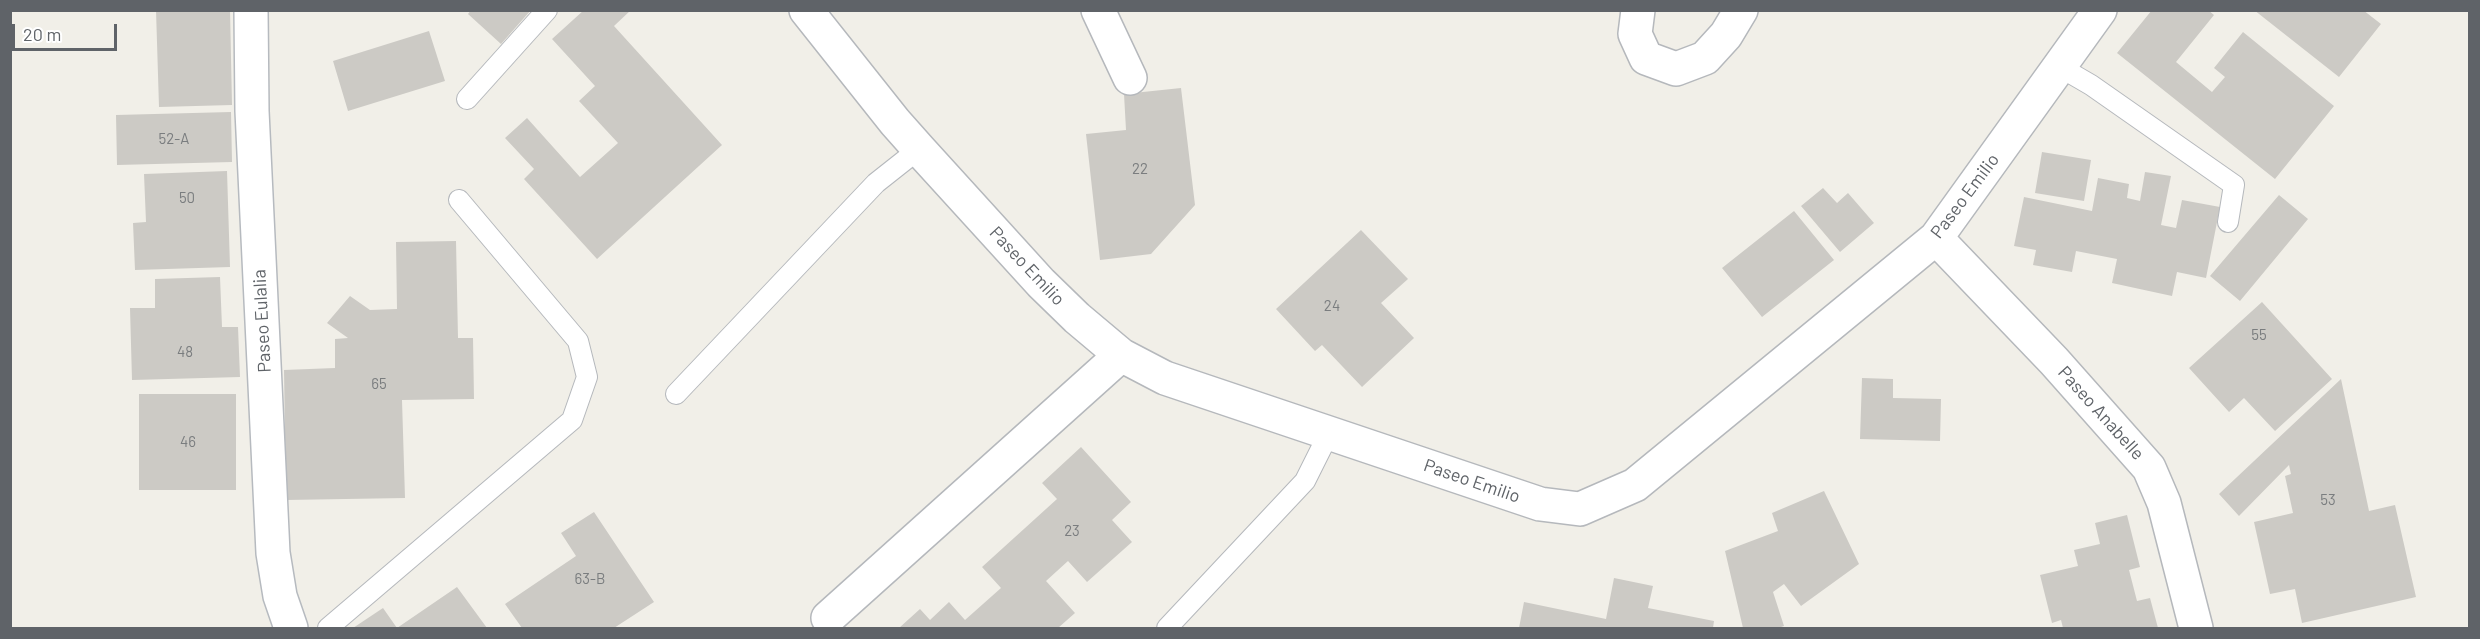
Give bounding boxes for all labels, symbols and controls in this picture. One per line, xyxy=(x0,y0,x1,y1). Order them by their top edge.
scale bar xyxy=(15,12,120,50)
text: 20 m xyxy=(23,23,61,45)
house number: 52-A xyxy=(159,130,189,148)
street label: Paseo Emilio xyxy=(1926,149,2004,243)
house number: 22 xyxy=(1132,160,1148,178)
house number: 50 xyxy=(179,189,195,207)
street label: Paseo Emilio xyxy=(985,222,1069,310)
street label: Paseo Eulalia xyxy=(249,269,275,373)
house number: 24 xyxy=(1324,297,1340,315)
house number: 55 xyxy=(2251,326,2267,344)
house number: 48 xyxy=(177,343,193,361)
street label: Paseo Anabelle xyxy=(2053,362,2149,464)
house number: 65 xyxy=(371,375,387,393)
house number: 46 xyxy=(180,433,196,451)
street label: Paseo Emilio xyxy=(1421,454,1523,508)
house number: 53 xyxy=(2320,491,2336,509)
house number: 23 xyxy=(1064,522,1080,540)
house number: 63-B xyxy=(575,570,605,588)

